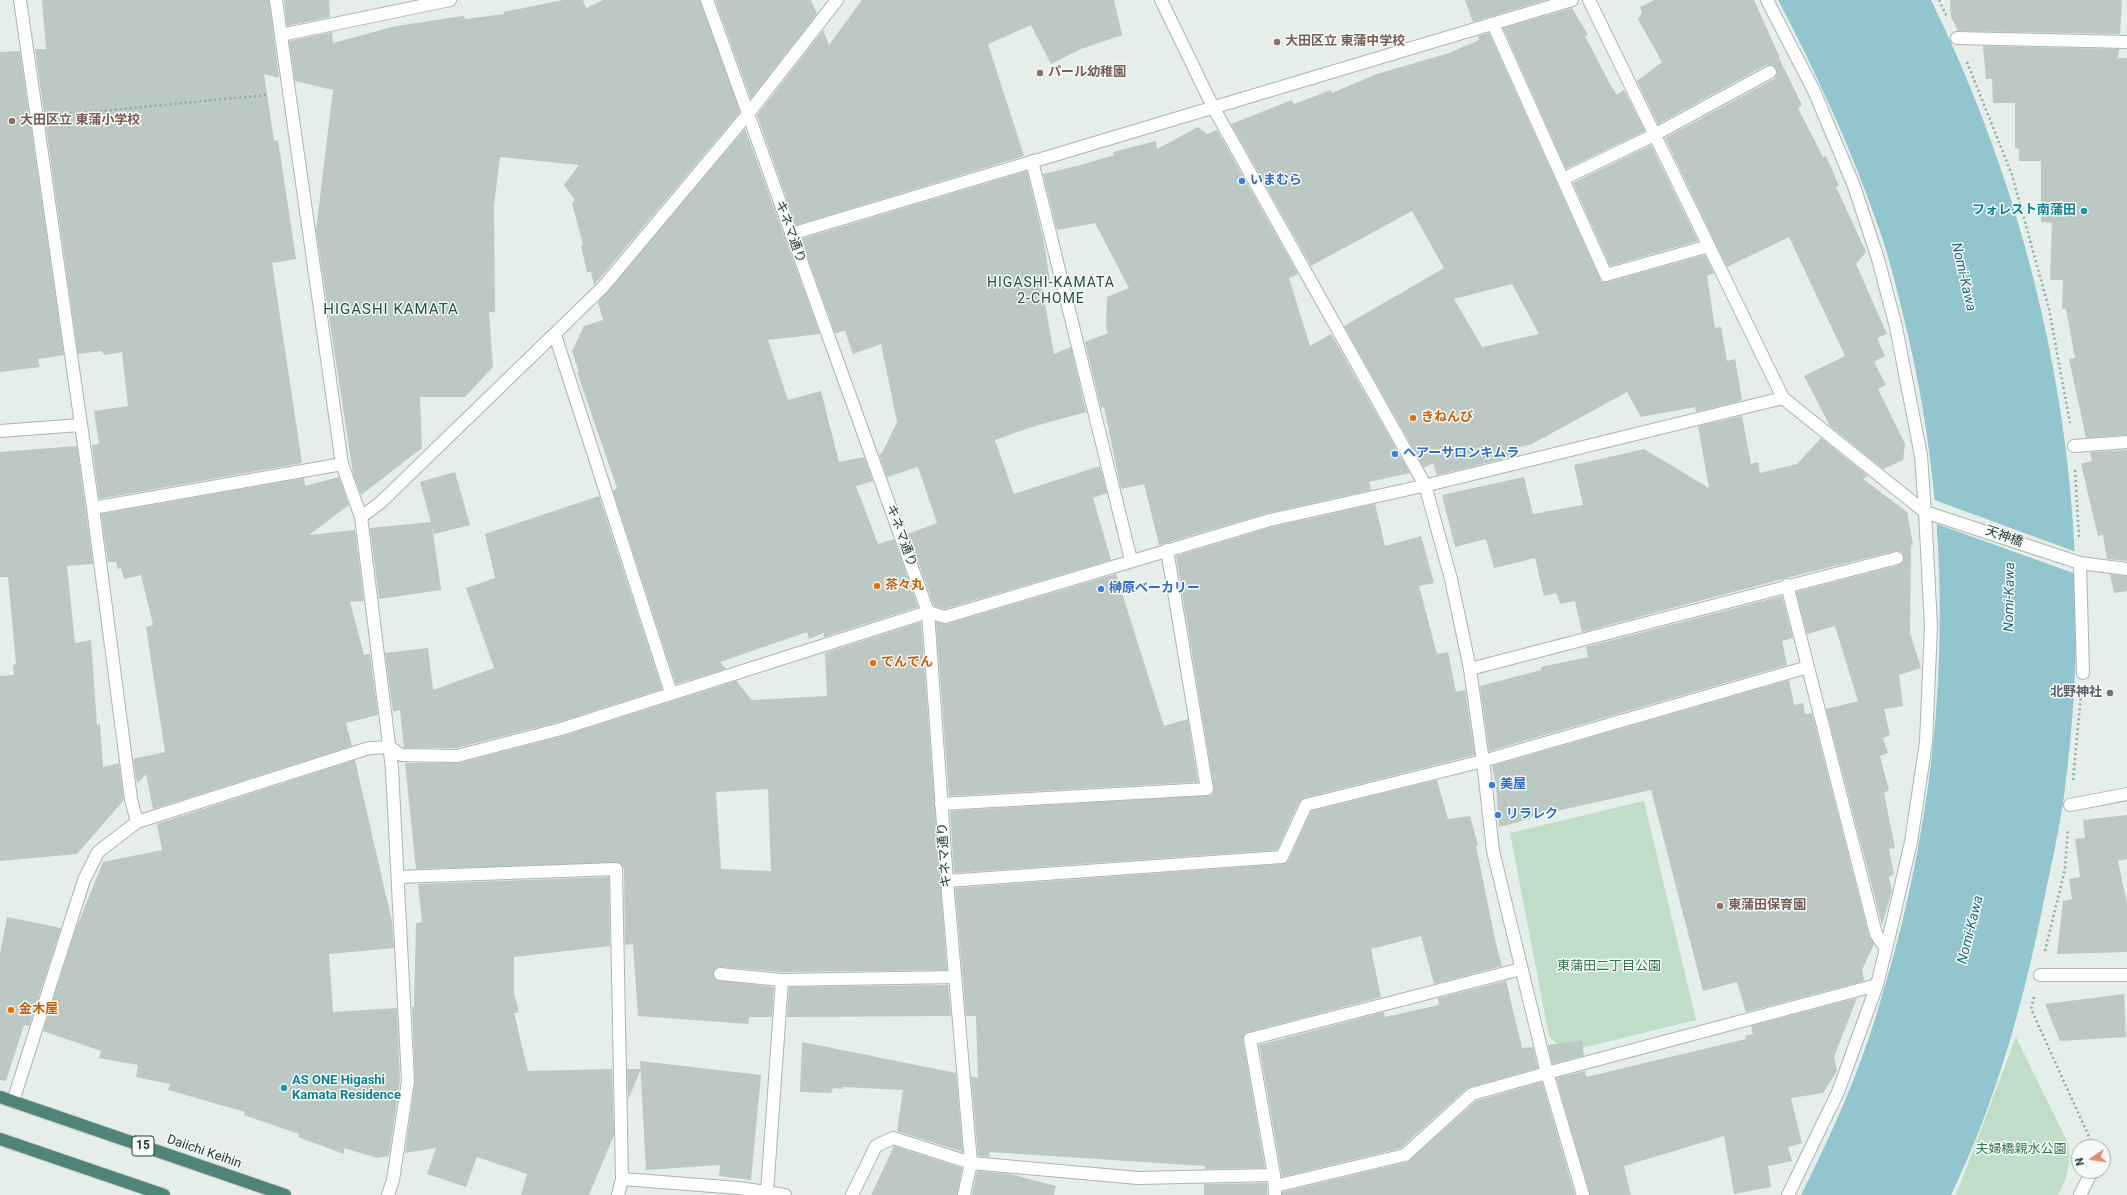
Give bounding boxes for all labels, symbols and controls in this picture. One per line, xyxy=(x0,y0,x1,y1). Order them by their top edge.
place label: 大田区立 東蒲中学校 xyxy=(1285,34,1405,50)
marker: 大田区立 東蒲中学校 xyxy=(1272,37,1282,47)
place label: パール幼稚園 xyxy=(1048,65,1126,81)
marker: パール幼稚園 xyxy=(1035,68,1045,78)
place label: 大田区立 東蒲小学校 xyxy=(20,113,140,129)
marker: 大田区立 東蒲小学校 xyxy=(7,116,17,126)
place label: いまむら xyxy=(1250,173,1302,189)
marker: いまむら xyxy=(1237,176,1247,186)
street label: キネマ通り xyxy=(772,199,808,265)
place label: フォレスト南蒲田 xyxy=(1972,203,2076,219)
marker: フォレスト南蒲田 xyxy=(2079,206,2089,216)
water label: Nomi-Kawa xyxy=(1947,241,1979,313)
district label: HIGASHI-KAMATA 2-CHOME xyxy=(987,275,1115,308)
district label: HIGASHI KAMATA xyxy=(323,301,459,319)
place label: きねんび xyxy=(1421,410,1473,426)
marker: きねんび xyxy=(1408,413,1418,423)
place label: ヘアーサロンキムラ xyxy=(1403,446,1519,462)
marker: ヘアーサロンキムラ xyxy=(1390,449,1400,459)
street label: キネマ通り xyxy=(883,503,919,569)
street label: 天神橋 xyxy=(1983,523,2025,551)
water label: Nomi-Kawa xyxy=(2001,562,2019,632)
place label: 茶々丸 xyxy=(885,578,924,594)
marker: 茶々丸 xyxy=(872,581,882,591)
place label: 榊原ベーカリー xyxy=(1109,581,1200,597)
marker: 榊原ベーカリー xyxy=(1096,584,1106,594)
place label: でんでん xyxy=(881,655,933,671)
marker: でんでん xyxy=(868,658,878,668)
place label: 北野神社 xyxy=(2050,685,2102,701)
marker: 北野神社 xyxy=(2105,688,2115,698)
place label: 美屋 xyxy=(1500,777,1526,793)
marker: 美屋 xyxy=(1487,780,1497,790)
place label: リラレク xyxy=(1506,807,1558,823)
marker: リラレク xyxy=(1493,810,1503,820)
street label: キネマ通り xyxy=(935,822,955,888)
water label: Nomi-Kawa xyxy=(1954,894,1988,966)
place label: 東蒲田保育園 xyxy=(1728,898,1806,914)
marker: 東蒲田保育園 xyxy=(1715,901,1725,911)
park label: 東蒲田二丁目公園 xyxy=(1557,959,1661,975)
place label: 金木屋 xyxy=(19,1002,58,1018)
marker: 金木屋 xyxy=(6,1005,16,1015)
place label: AS ONE Higashi Kamata Residence xyxy=(292,1073,401,1104)
marker: AS ONE Higashi Kamata Residence xyxy=(279,1083,289,1093)
street label: Daiichi Keihin xyxy=(165,1132,243,1172)
road number: 15 xyxy=(132,1136,154,1156)
north arrow xyxy=(2071,1139,2111,1179)
park label: 夫婦橋親水公園 xyxy=(1976,1142,2066,1158)
text: N xyxy=(2073,1156,2087,1167)

